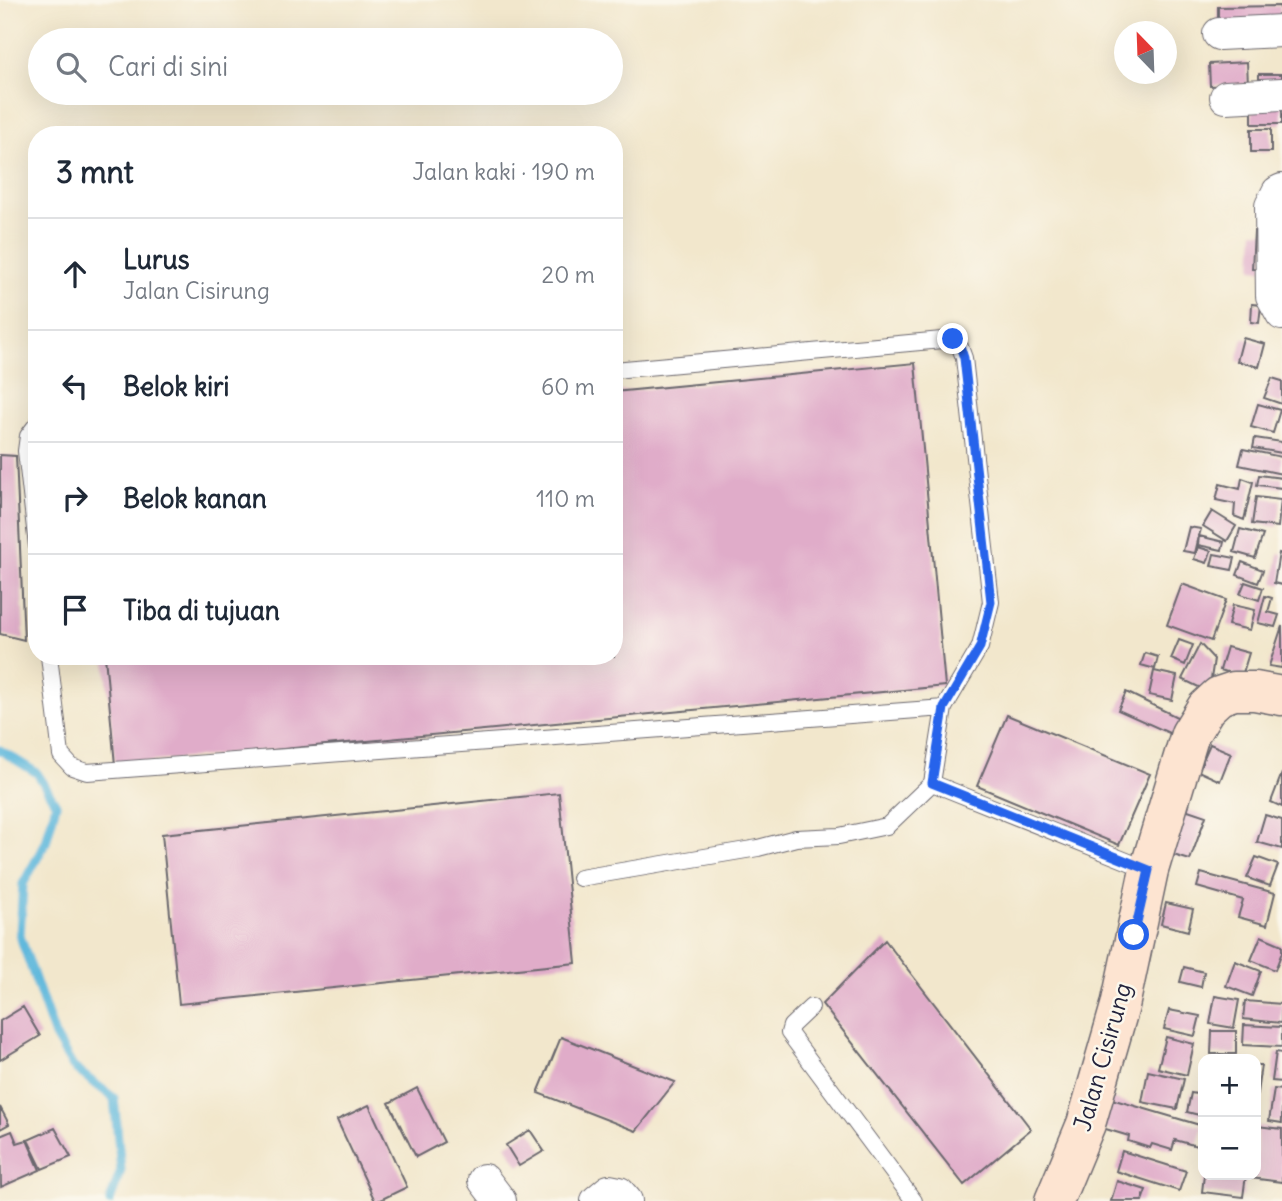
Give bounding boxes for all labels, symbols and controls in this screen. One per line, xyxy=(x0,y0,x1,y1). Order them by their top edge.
north arrow xyxy=(1114,21,1177,84)
search box xyxy=(28,28,623,105)
icon: search xyxy=(52,48,90,86)
text: Cari di sini xyxy=(108,50,228,83)
text: 3 mnt xyxy=(56,153,134,191)
text: Jalan kaki · 190 m xyxy=(412,157,595,186)
text: Lurus xyxy=(123,243,190,276)
icon: ahead xyxy=(56,255,94,293)
text: 20 m xyxy=(542,260,595,289)
text: Jalan Cisirung xyxy=(123,276,270,305)
route end xyxy=(937,323,968,354)
icon: left xyxy=(56,367,94,405)
text: Belok kiri xyxy=(123,370,229,403)
text: 60 m xyxy=(541,372,595,401)
icon: right xyxy=(56,479,94,517)
text: Belok kanan xyxy=(123,482,267,515)
text: 110 m xyxy=(536,484,595,513)
icon: arrive xyxy=(56,591,94,629)
text: Tiba di tujuan xyxy=(123,594,280,627)
route start xyxy=(1118,919,1149,950)
street label: Jalan Cisirung xyxy=(1067,979,1138,1134)
map controls xyxy=(1198,1054,1261,1180)
button: + xyxy=(1198,1054,1261,1117)
button: − xyxy=(1198,1117,1261,1180)

